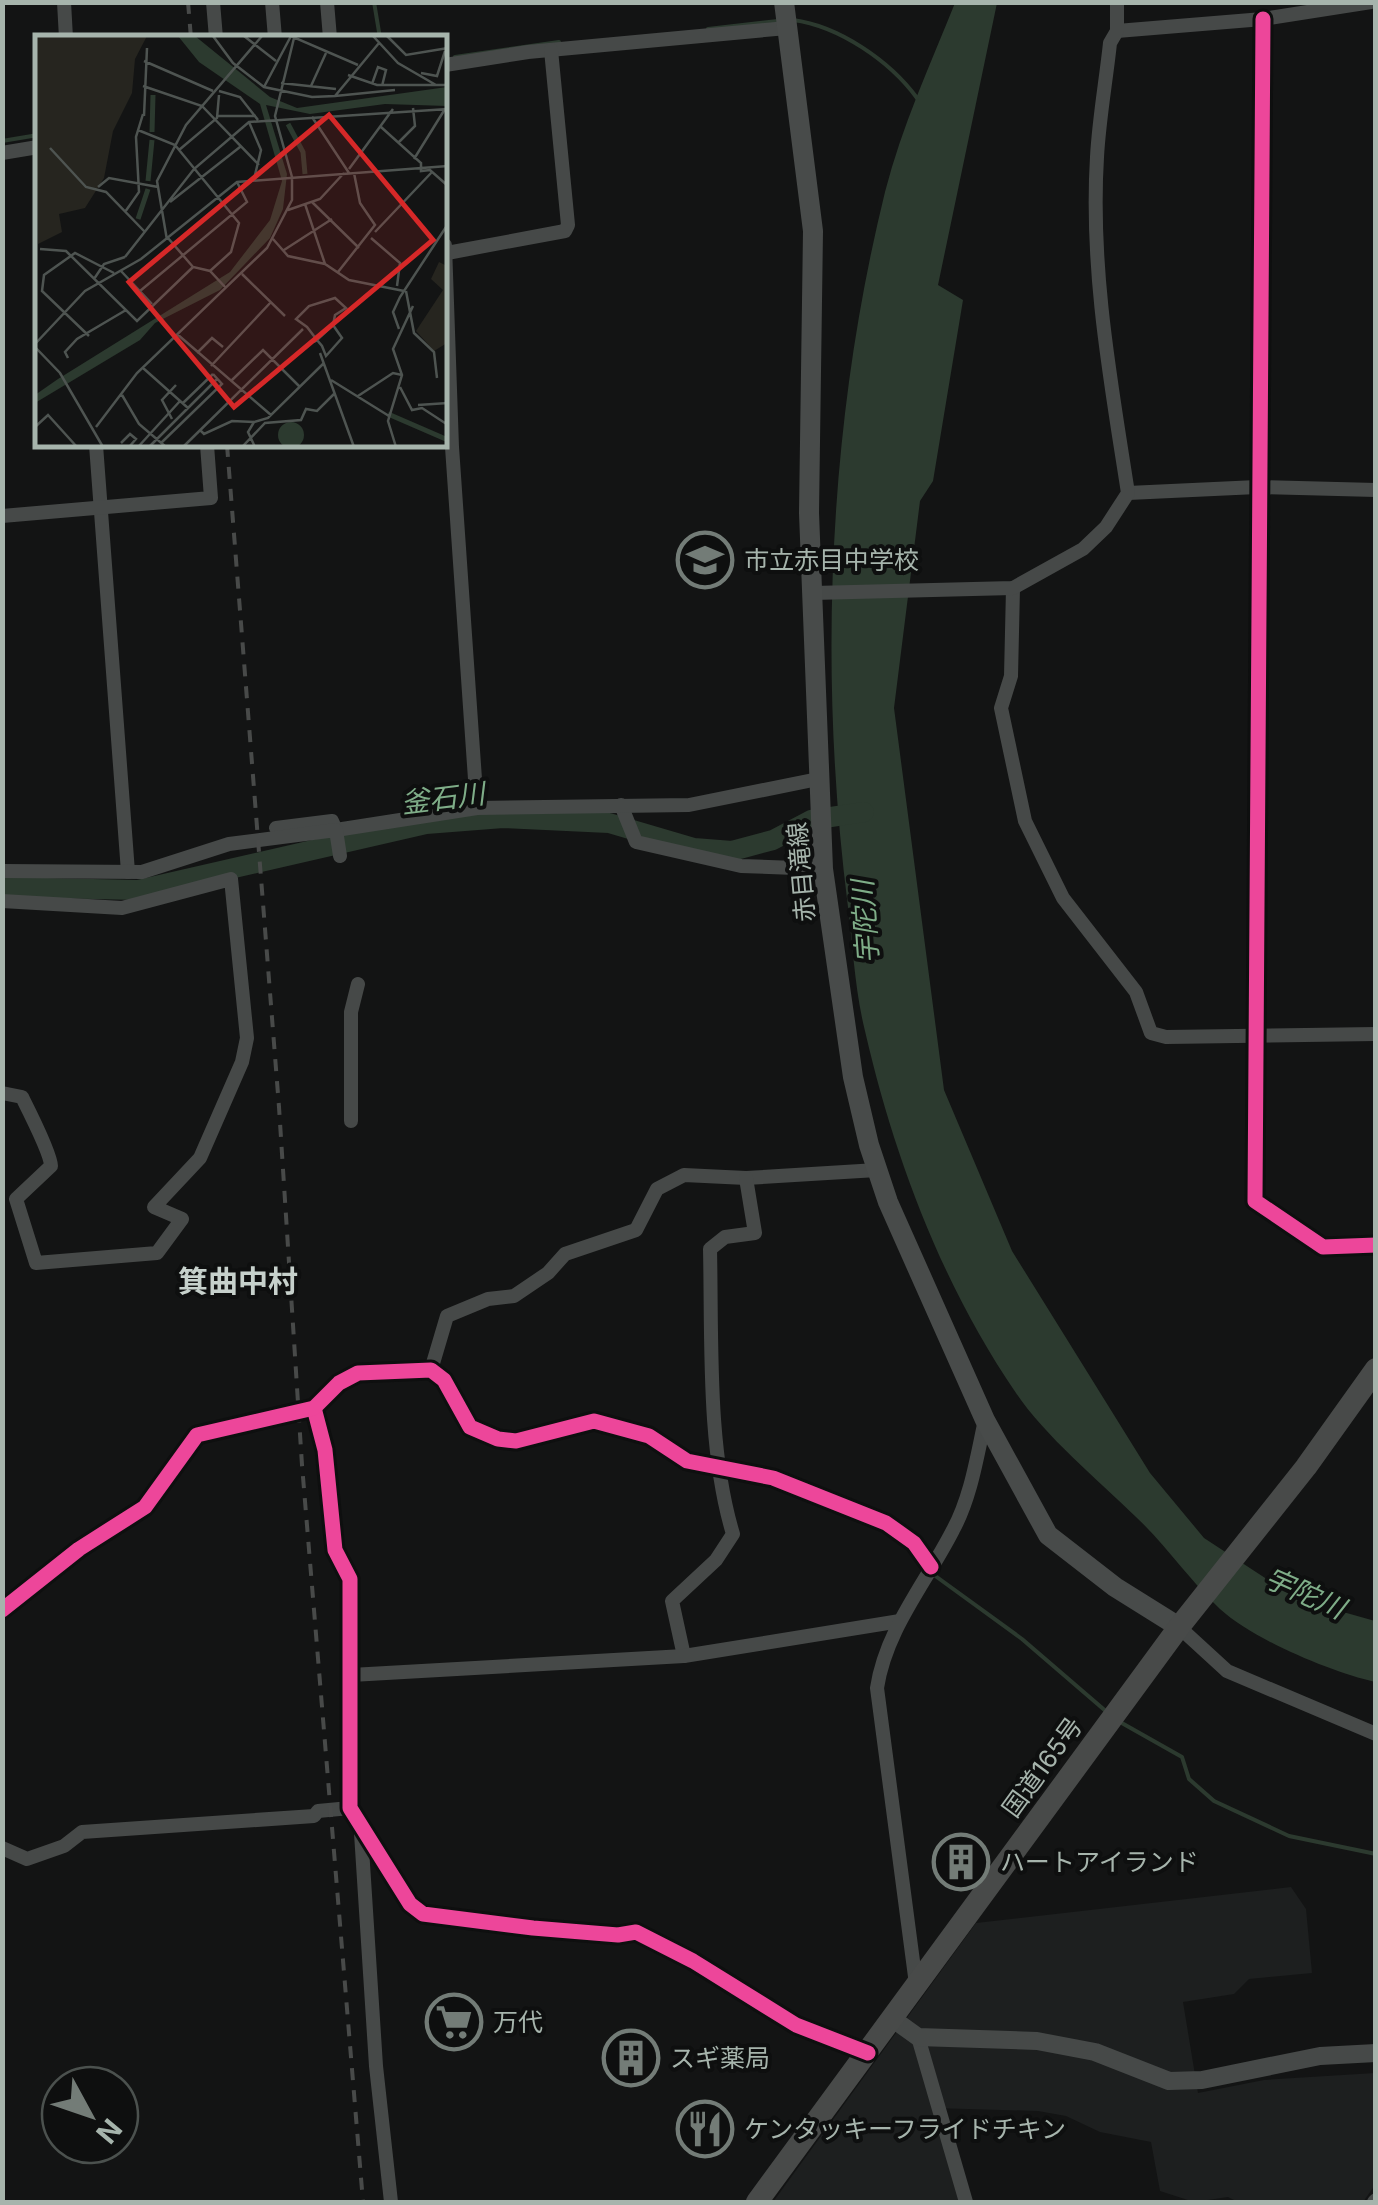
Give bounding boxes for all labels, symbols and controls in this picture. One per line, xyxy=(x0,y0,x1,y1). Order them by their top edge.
inset map xyxy=(35,35,448,448)
school or university icon: 市立赤目中学校 xyxy=(675,530,735,590)
place label: 市立赤目中学校 xyxy=(744,545,919,575)
water label: 釜石川 xyxy=(399,776,490,820)
street label: 赤目滝線 xyxy=(782,821,820,923)
water label: 宇陀川 xyxy=(845,876,885,965)
district label: 箕曲中村 xyxy=(178,1263,298,1299)
water label: 宇陀川 xyxy=(1260,1560,1353,1627)
street label: 国道165号 xyxy=(996,1711,1088,1823)
building icon: ハートアイランド xyxy=(931,1832,991,1892)
place label: ハートアイランド xyxy=(1000,1847,1199,1877)
supermarket icon: 万代 xyxy=(424,1992,484,2052)
place label: 万代 xyxy=(493,2007,543,2037)
building icon: スギ薬局 xyxy=(601,2028,661,2088)
place label: スギ薬局 xyxy=(670,2043,770,2073)
north arrow xyxy=(40,2065,140,2165)
restaurant icon: ケンタッキーフライドチキン xyxy=(675,2099,735,2159)
text: N xyxy=(89,2112,129,2150)
place label: ケンタッキーフライドチキン xyxy=(744,2114,1066,2144)

